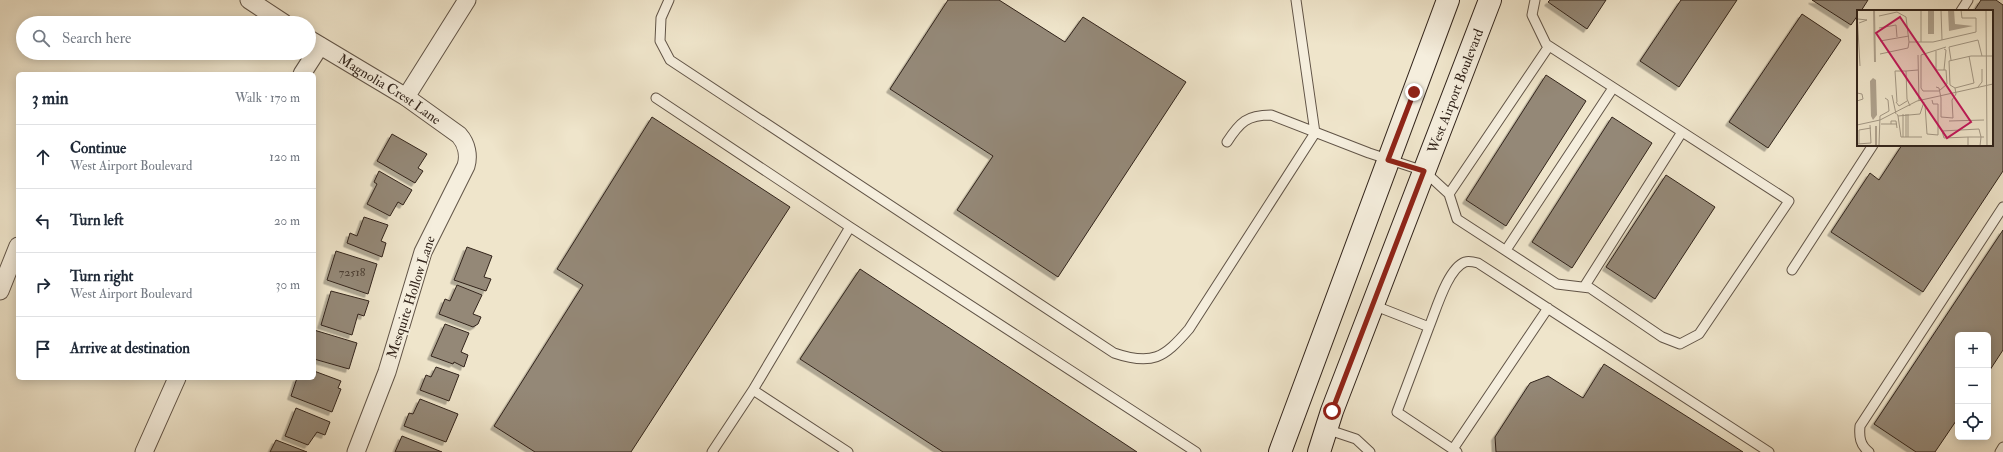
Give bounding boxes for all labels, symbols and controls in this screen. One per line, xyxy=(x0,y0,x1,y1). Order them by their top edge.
inset map xyxy=(1857,10,1993,146)
search box xyxy=(16,16,316,60)
street label: West Airport Boulevard xyxy=(1423,26,1487,156)
icon: search xyxy=(30,27,52,49)
text: Search here xyxy=(62,29,131,48)
street label: Magnolia Crest Lane xyxy=(335,50,445,128)
route end xyxy=(1405,83,1423,101)
text: 3 min xyxy=(32,88,69,109)
text: Walk · 170 m xyxy=(235,90,300,106)
text: Continue xyxy=(70,139,126,158)
icon: ahead xyxy=(32,146,54,168)
text: 120 m xyxy=(269,149,300,165)
text: West Airport Boulevard xyxy=(70,158,192,174)
icon: left xyxy=(32,210,54,232)
text: Turn left xyxy=(70,211,124,230)
text: 20 m xyxy=(274,213,300,229)
street label: Mesquite Hollow Lane xyxy=(383,233,439,360)
house number: 72518 xyxy=(339,265,366,280)
text: Turn right xyxy=(70,267,133,286)
icon: right xyxy=(32,274,54,296)
text: 30 m xyxy=(276,277,300,293)
text: West Airport Boulevard xyxy=(70,286,192,302)
map controls xyxy=(1955,332,1991,440)
button: + xyxy=(1955,332,1991,368)
icon: arrive xyxy=(32,338,54,360)
text: Arrive at destination xyxy=(70,339,190,358)
button: − xyxy=(1955,368,1991,404)
route start xyxy=(1323,402,1341,420)
button: locate xyxy=(1955,404,1991,440)

